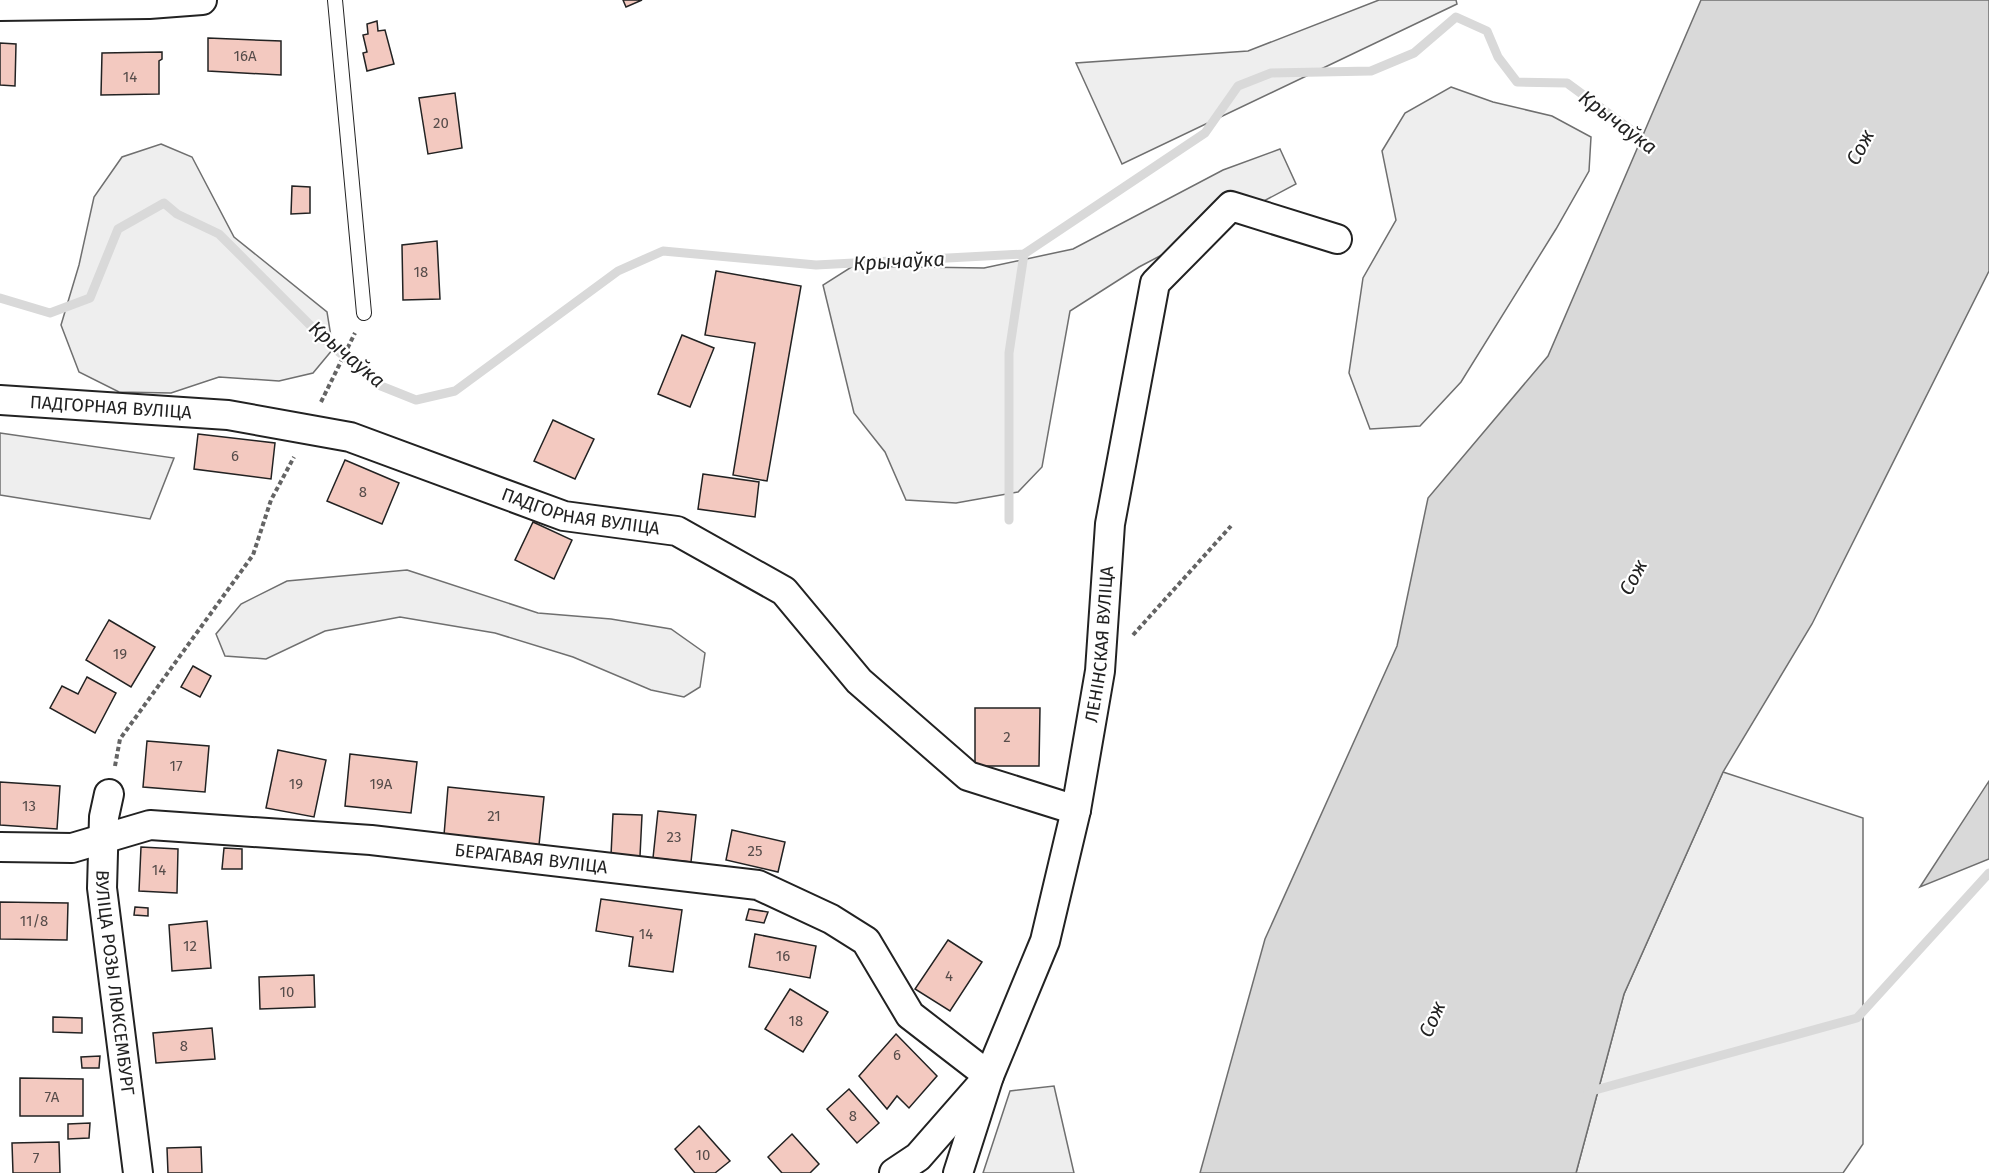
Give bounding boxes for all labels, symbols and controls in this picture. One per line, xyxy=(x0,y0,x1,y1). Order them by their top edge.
house number: 16А xyxy=(233,47,257,65)
house number: 14 xyxy=(123,68,137,86)
water label: Крычаўка xyxy=(1574,85,1662,159)
house number: 20 xyxy=(433,114,449,132)
water label: Сож xyxy=(1841,125,1879,169)
water label: Крычаўка xyxy=(853,247,945,275)
house number: 18 xyxy=(414,263,428,281)
water label: Крычаўка xyxy=(304,315,390,393)
street label: ПАДГОРНАЯ ВУЛІЦА xyxy=(29,391,193,424)
house number: 6 xyxy=(231,447,239,465)
house number: 8 xyxy=(359,483,367,501)
street label: ПАДГОРНАЯ ВУЛІЦА xyxy=(499,483,662,540)
water label: Сож xyxy=(1614,555,1652,599)
street label: ЛЕНІНСКАЯ ВУЛІЦА xyxy=(1080,565,1118,724)
house number: 19 xyxy=(113,645,127,663)
house number: 2 xyxy=(1003,728,1011,746)
house number: 17 xyxy=(169,757,183,775)
house number: 19 xyxy=(289,775,303,793)
house number: 19А xyxy=(370,775,393,793)
house number: 13 xyxy=(22,797,36,815)
house number: 21 xyxy=(487,807,501,825)
house number: 23 xyxy=(667,828,681,846)
street label: БЕРАГАВАЯ ВУЛІЦА xyxy=(453,839,609,878)
house number: 25 xyxy=(748,842,762,860)
house number: 14 xyxy=(152,861,166,879)
street label: ВУЛІЦА РОЗЫ ЛЮКСЕМБУРГ xyxy=(91,870,139,1097)
house number: 11/8 xyxy=(20,912,48,930)
house number: 14 xyxy=(639,925,653,943)
house number: 12 xyxy=(183,937,197,955)
house number: 16 xyxy=(776,947,790,965)
house number: 4 xyxy=(945,967,953,985)
house number: 10 xyxy=(280,983,294,1001)
water label: Сож xyxy=(1414,997,1450,1041)
house number: 18 xyxy=(789,1012,803,1030)
house number: 8 xyxy=(180,1037,188,1055)
house number: 6 xyxy=(893,1046,901,1064)
house number: 7А xyxy=(45,1088,60,1106)
house number: 8 xyxy=(849,1107,857,1125)
house number: 10 xyxy=(696,1146,710,1164)
house number: 7 xyxy=(33,1149,40,1167)

